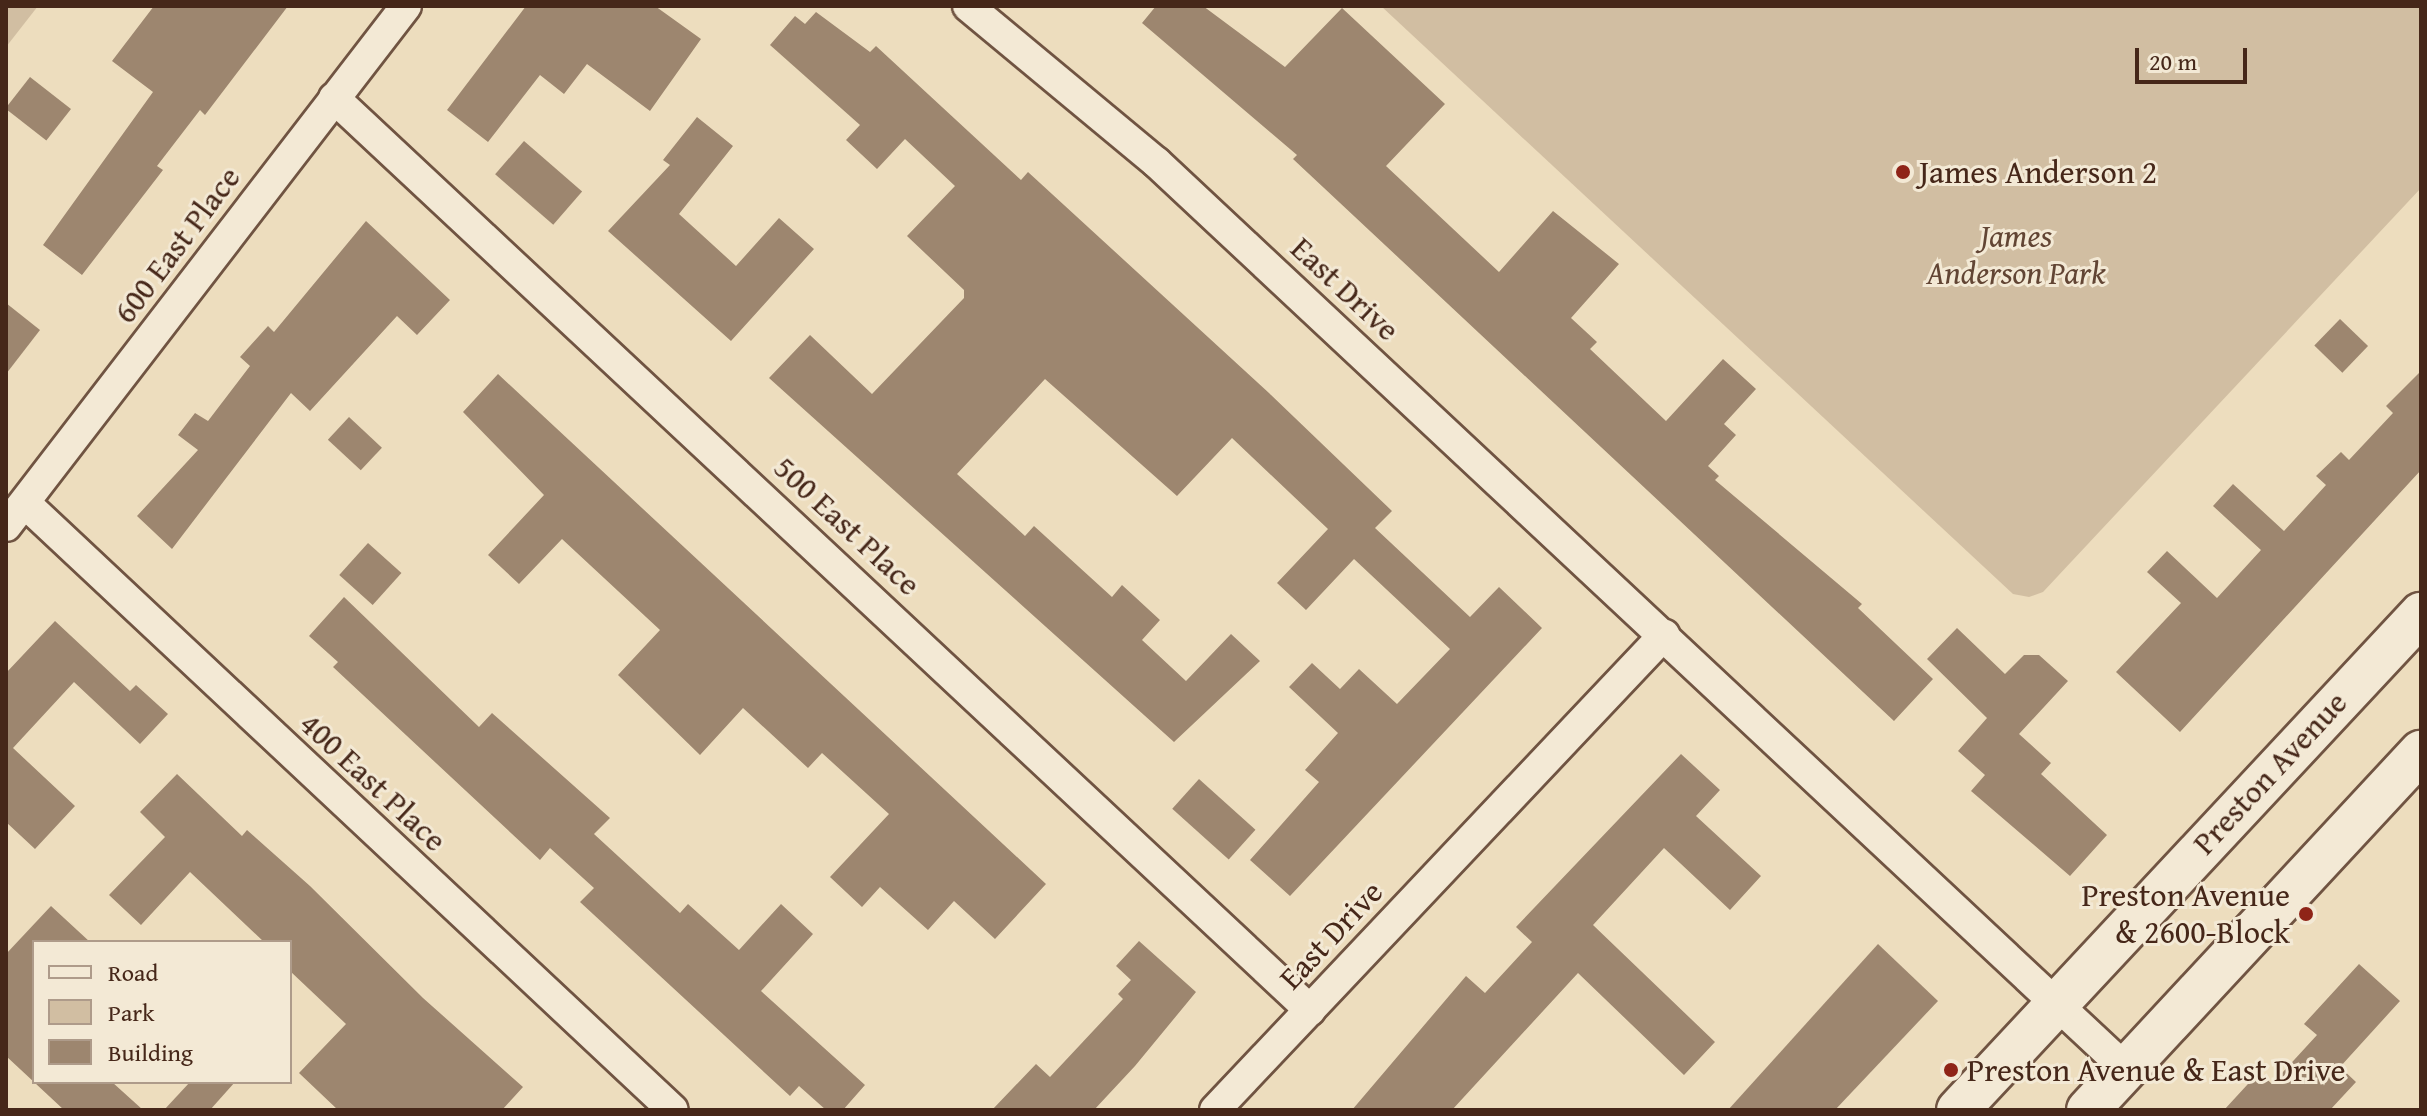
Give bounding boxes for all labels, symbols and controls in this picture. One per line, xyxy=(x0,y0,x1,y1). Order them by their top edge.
scale bar xyxy=(2139,32,2251,82)
text: 20 m xyxy=(2149,44,2197,79)
place label: James Anderson 2 xyxy=(1919,153,2157,191)
street label: 600 East Place xyxy=(106,159,248,331)
marker: James Anderson 2 xyxy=(1894,163,1912,181)
park label: James Anderson Park xyxy=(1926,218,2106,293)
street label: East Drive xyxy=(1283,229,1407,349)
street label: 500 East Place xyxy=(766,448,928,604)
street label: Preston Avenue xyxy=(2185,684,2355,862)
street label: 400 East Place xyxy=(292,704,454,860)
street label: East Drive xyxy=(1271,873,1391,997)
place label: Preston Avenue & 2600-Block xyxy=(2081,877,2290,952)
marker: Preston Avenue & 2600-Block xyxy=(2297,905,2315,923)
legend xyxy=(32,940,292,1084)
text: Road xyxy=(108,955,158,990)
text: Park xyxy=(108,995,154,1030)
text: Building xyxy=(108,1035,193,1070)
place label: Preston Avenue & East Drive xyxy=(1967,1051,2345,1089)
marker: Preston Avenue & East Drive xyxy=(1942,1061,1960,1079)

